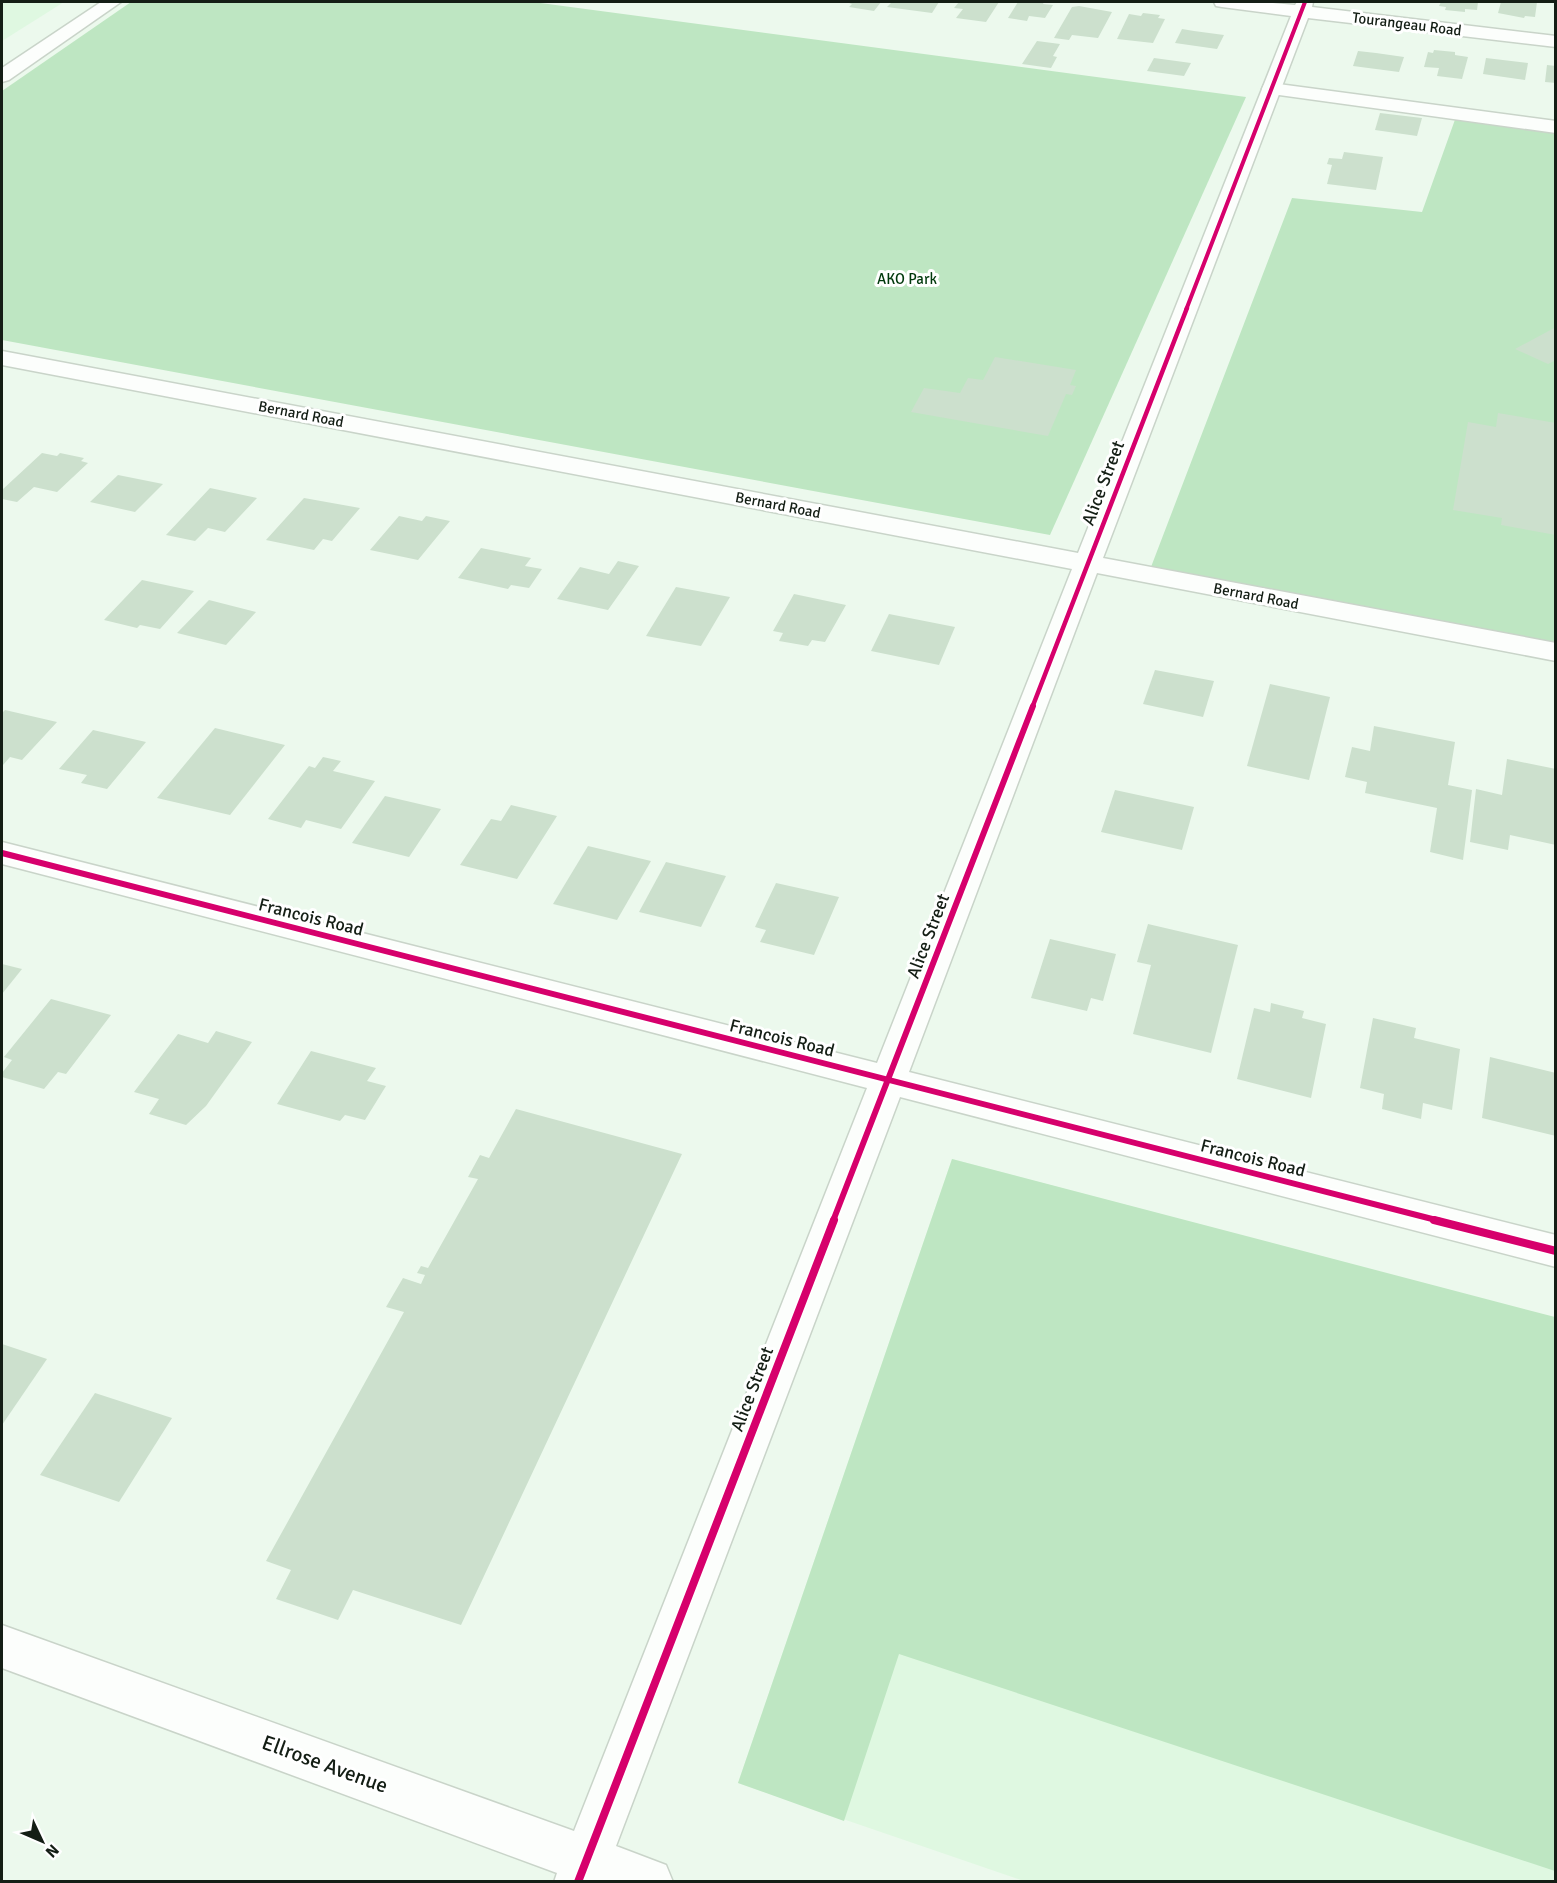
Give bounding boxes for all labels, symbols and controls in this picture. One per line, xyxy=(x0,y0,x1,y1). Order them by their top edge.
street label: Tourangeau Road xyxy=(1351,8,1463,40)
park label: AKO Park xyxy=(877,270,937,288)
street label: Bernard Road xyxy=(257,397,345,431)
street label: Alice Street xyxy=(1077,437,1129,529)
street label: Bernard Road xyxy=(734,488,822,522)
street label: Bernard Road xyxy=(1212,579,1300,613)
street label: Alice Street xyxy=(902,890,954,982)
street label: Francois Road xyxy=(256,893,366,941)
street label: Francois Road xyxy=(727,1014,837,1062)
street label: Francois Road xyxy=(1198,1134,1308,1182)
street label: Alice Street xyxy=(726,1343,778,1435)
street label: Ellrose Avenue xyxy=(258,1729,392,1799)
north arrow xyxy=(12,1811,72,1871)
text: N xyxy=(41,1840,63,1862)

